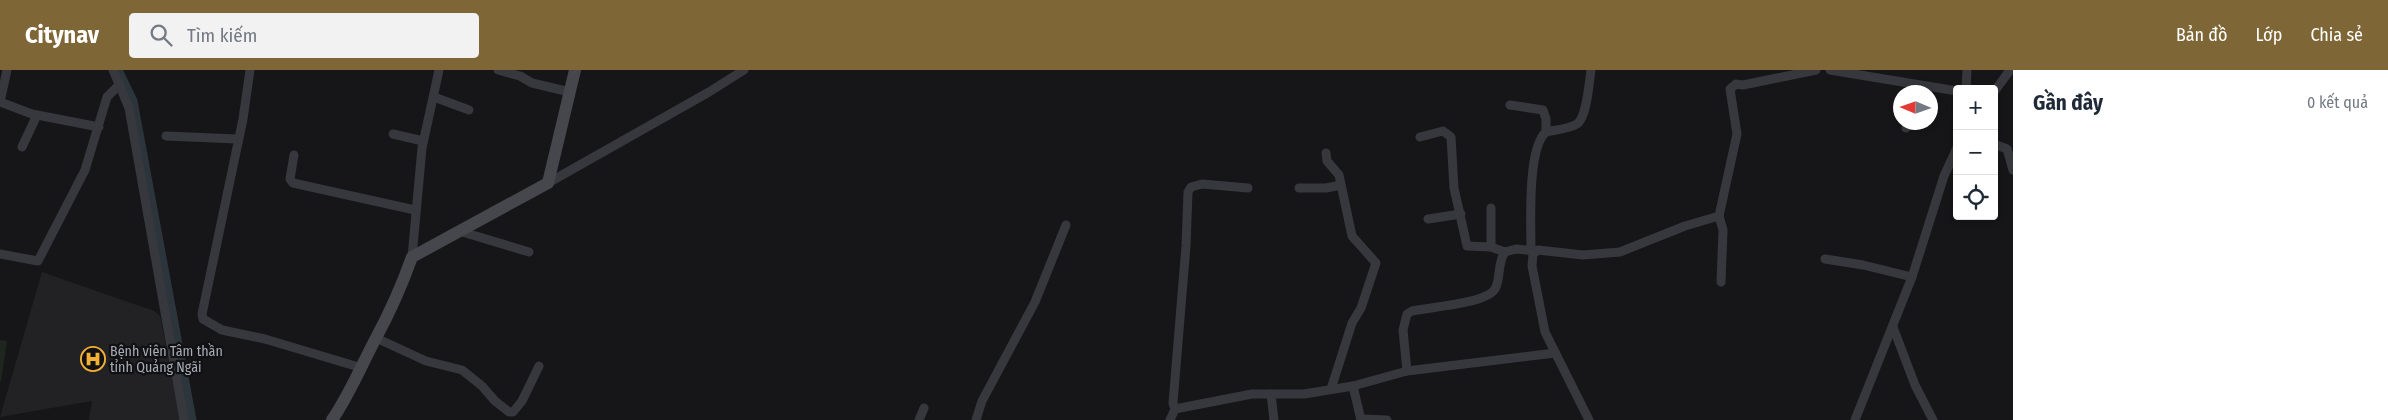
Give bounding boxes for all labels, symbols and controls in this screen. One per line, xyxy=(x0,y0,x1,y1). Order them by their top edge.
search box xyxy=(129,13,479,58)
text: Citynav xyxy=(25,21,99,49)
icon: search xyxy=(147,21,175,49)
text: Tìm kiếm xyxy=(187,24,257,47)
text: Bản đồ xyxy=(2176,24,2227,46)
text: Lớp xyxy=(2255,24,2282,46)
text: Chia sẻ xyxy=(2310,24,2363,46)
north arrow xyxy=(1893,85,1938,130)
map controls xyxy=(1953,85,1998,220)
button: + xyxy=(1953,85,1998,130)
text: Gần đây xyxy=(2033,90,2103,116)
text: 0 kết quả xyxy=(2307,93,2368,112)
button: − xyxy=(1953,130,1998,175)
button: locate xyxy=(1953,175,1998,220)
place label: Bệnh viện Tâm thần tỉnh Quảng Ngãi xyxy=(110,342,223,376)
hospital icon: Bệnh viện Tâm thần tỉnh Quảng Ngãi xyxy=(80,346,106,372)

